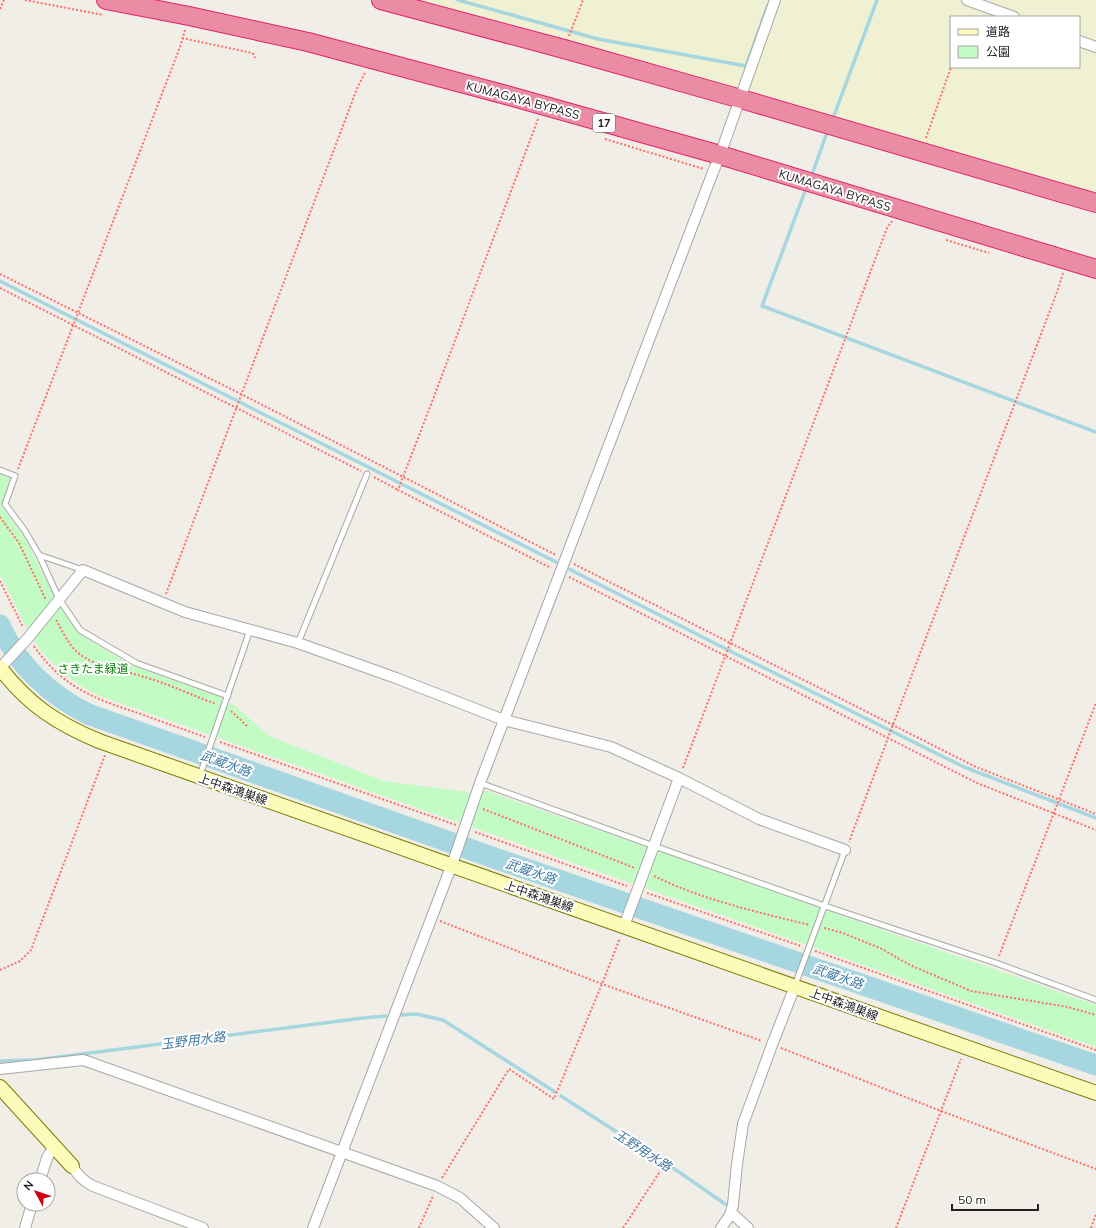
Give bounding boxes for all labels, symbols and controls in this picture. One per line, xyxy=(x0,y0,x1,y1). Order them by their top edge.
legend xyxy=(950,16,1080,68)
text: 道路 xyxy=(986,24,1010,39)
text: 公園 xyxy=(986,44,1010,59)
street label: KUMAGAYA BYPASS xyxy=(465,78,581,122)
road number: 17 xyxy=(593,114,615,132)
street label: KUMAGAYA BYPASS xyxy=(777,166,893,214)
park label: さきたま緑道 xyxy=(57,661,129,676)
water label: 武蔵水路 xyxy=(199,747,254,780)
street label: 上中森鴻巣線 xyxy=(197,770,269,808)
water label: 武蔵水路 xyxy=(504,855,559,887)
street label: 上中森鴻巣線 xyxy=(503,877,575,915)
water label: 武蔵水路 xyxy=(811,960,866,992)
street label: 上中森鴻巣線 xyxy=(808,985,880,1023)
water label: 玉野用水路 xyxy=(160,1028,227,1052)
water label: 玉野用水路 xyxy=(611,1126,675,1175)
north arrow xyxy=(16,1172,56,1212)
text: N xyxy=(20,1178,36,1193)
scale bar xyxy=(952,1186,1038,1212)
text: 50 m xyxy=(958,1192,986,1207)

